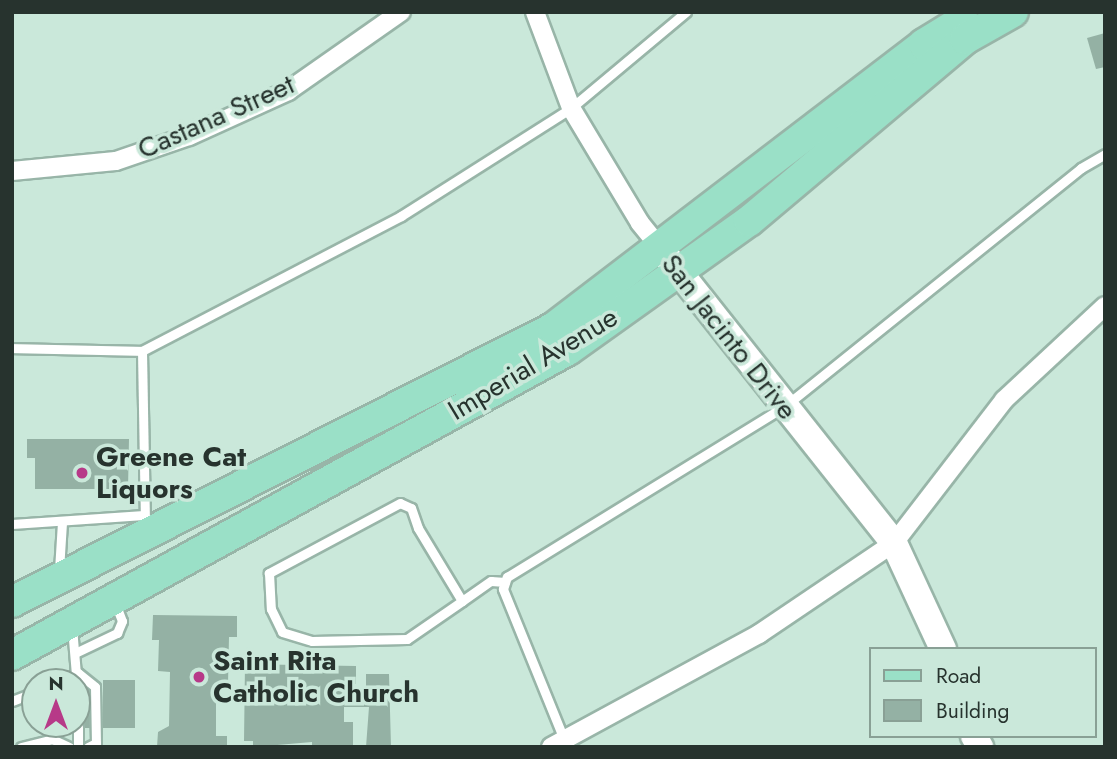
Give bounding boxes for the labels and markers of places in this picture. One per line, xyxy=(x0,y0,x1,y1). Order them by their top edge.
place label: Greene Cat Liquors xyxy=(96,440,246,506)
marker: Greene Cat Liquors xyxy=(74,465,90,481)
place label: Saint Rita Catholic Church xyxy=(213,644,419,710)
marker: Saint Rita Catholic Church xyxy=(191,669,207,685)

